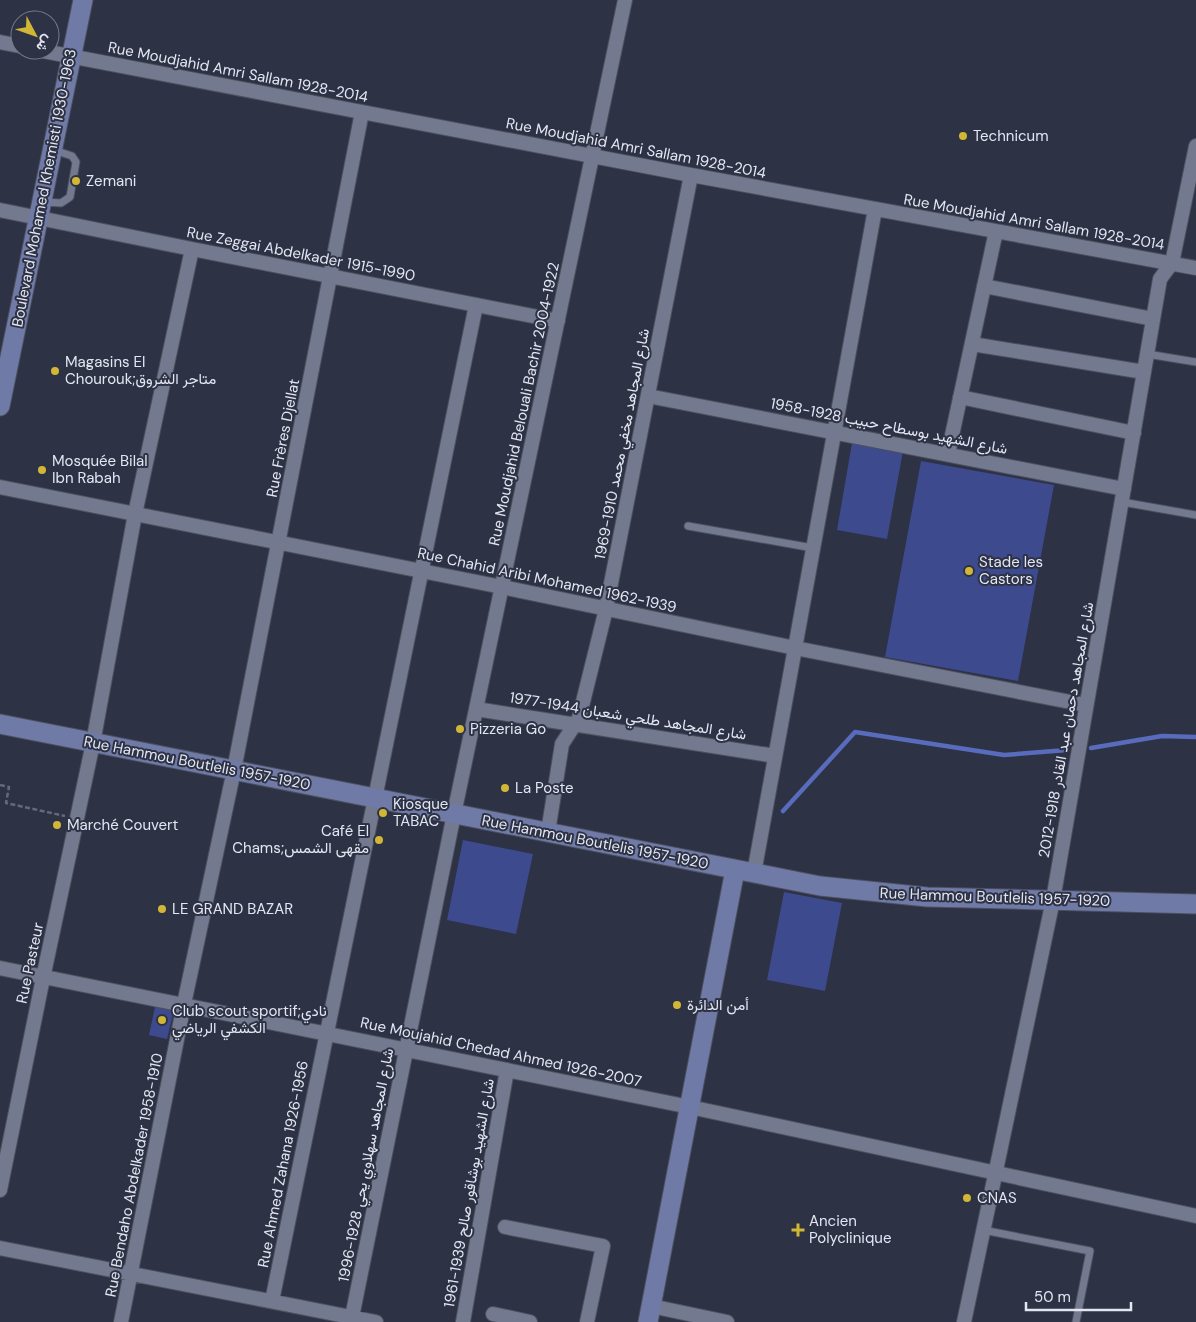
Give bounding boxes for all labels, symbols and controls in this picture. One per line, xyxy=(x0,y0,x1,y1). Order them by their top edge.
north arrow xyxy=(10,10,60,60)
text: ش xyxy=(32,31,57,56)
street label: Rue Moudjahid Amri Sallam 1928-2014 xyxy=(106,37,370,107)
street label: Boulevard Mohamed Khemisti 1930-1963 xyxy=(7,47,81,329)
street label: Rue Moudjahid Amri Sallam 1928-2014 xyxy=(504,113,768,183)
place label: Technicum xyxy=(973,126,1049,146)
marker: Technicum xyxy=(957,130,969,142)
place label: Zemani xyxy=(86,171,136,191)
marker: Zemani xyxy=(70,175,82,187)
street label: Rue Moudjahid Amri Sallam 1928-2014 xyxy=(902,189,1166,255)
street label: Rue Zeggai Abdelkader 1915-1990 xyxy=(185,222,417,286)
street label: Rue Moudjahid Belouali Bachir 2004-1922 xyxy=(484,260,564,548)
street label: شارع المجاهد مخفي محمد 1910-1969 xyxy=(590,327,657,562)
place label: Magasins El Chourouk;متاجر الشروق xyxy=(65,352,216,389)
marker: Magasins El Chourouk;متاجر الشروق xyxy=(49,365,61,377)
street label: Rue Frères Djellat xyxy=(262,377,304,499)
street label: شارع الشهيد بوسطاح حبيب 1928-1958 xyxy=(769,393,1009,460)
place label: Mosquée Bilal Ibn Rabah xyxy=(52,451,148,488)
marker: Mosquée Bilal Ibn Rabah xyxy=(36,464,48,476)
street label: Rue Chahid Aribi Mohamed 1962-1939 xyxy=(416,543,678,617)
place label: Stade les Castors xyxy=(979,552,1043,589)
marker: Stade les Castors xyxy=(963,565,975,577)
street label: شارع المجاهد دحمان عبد القادر 1918-2012 xyxy=(1034,600,1099,860)
street label: شارع المجاهد طلحي شعبان 1944-1977 xyxy=(508,687,748,748)
place label: Pizzeria Go xyxy=(470,719,546,739)
marker: Pizzeria Go xyxy=(454,723,466,735)
street label: Rue Hammou Boutlelis 1957-1920 xyxy=(82,731,312,795)
place label: La Poste xyxy=(515,778,574,798)
marker: La Poste xyxy=(499,782,511,794)
place label: Kiosque TABAC xyxy=(393,794,448,831)
marker: Kiosque TABAC xyxy=(377,807,389,819)
street label: Rue Hammou Boutlelis 1957-1920 xyxy=(480,810,710,874)
place label: Marché Couvert xyxy=(67,815,179,835)
marker: Marché Couvert xyxy=(51,819,63,831)
place label: Café El Chams;مقهى الشمس xyxy=(232,821,369,858)
marker: Café El Chams;مقهى الشمس xyxy=(373,834,385,846)
street label: Rue Hammou Boutlelis 1957-1920 xyxy=(879,883,1111,911)
place label: LE GRAND BAZAR xyxy=(172,899,293,919)
marker: LE GRAND BAZAR xyxy=(156,903,168,915)
street label: Rue Pasteur xyxy=(12,920,48,1005)
place label: أمن الدائرة xyxy=(687,995,749,1015)
marker: أمن الدائرة xyxy=(671,999,683,1011)
place label: Club scout sportif;نادي الكشفي الرياضي xyxy=(172,1001,327,1041)
street label: Rue Moujahid Chedad Ahmed 1926-2007 xyxy=(359,1012,643,1092)
marker: Club scout sportif;نادي الكشفي الرياضي xyxy=(156,1014,168,1026)
street label: شارع المجاهد سهلاوي يحي 1928-1996 xyxy=(334,1046,401,1284)
street label: Rue Bendaho Abdelkader 1958-1910 xyxy=(100,1051,168,1299)
street label: Rue Ahmed Zahana 1926-1956 xyxy=(253,1059,313,1269)
street label: شارع الشهيد بوشاقور صالح 1939-1961 xyxy=(439,1077,500,1309)
place label: CNAS xyxy=(977,1188,1017,1208)
marker: CNAS xyxy=(961,1192,973,1204)
place label: Ancien Polyclinique xyxy=(809,1211,891,1248)
marker: Ancien Polyclinique xyxy=(791,1223,805,1237)
scale bar xyxy=(1026,1280,1131,1312)
text: 50 m xyxy=(1034,1287,1071,1307)

